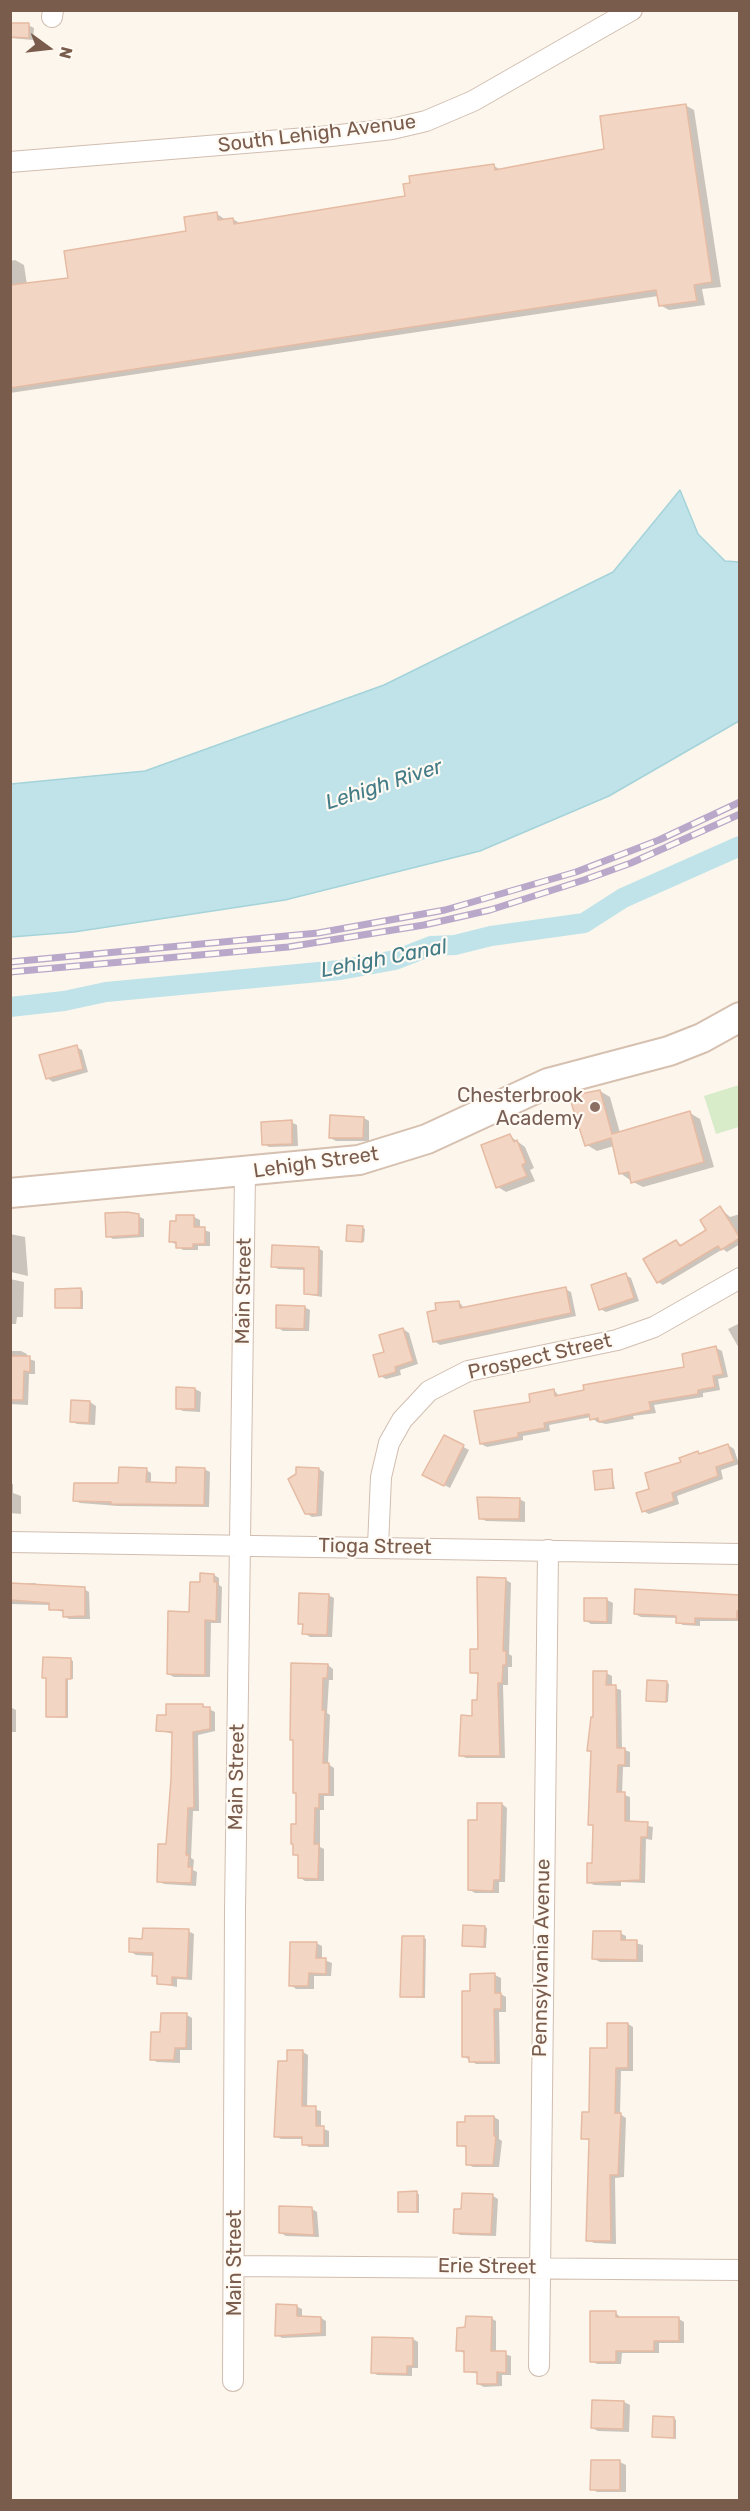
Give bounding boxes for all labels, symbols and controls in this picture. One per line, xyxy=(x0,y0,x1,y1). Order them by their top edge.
north arrow xyxy=(18,18,78,78)
text: N xyxy=(55,45,77,61)
street label: South Lehigh Avenue xyxy=(217,110,417,158)
water label: Lehigh River xyxy=(322,754,446,816)
water label: Lehigh Canal xyxy=(319,934,449,984)
place label: Chesterbrook Academy xyxy=(457,1084,583,1131)
marker: Chesterbrook Academy xyxy=(588,1100,602,1114)
street label: Lehigh Street xyxy=(252,1142,380,1184)
street label: Main Street xyxy=(231,1237,257,1345)
street label: Prospect Street xyxy=(466,1329,614,1385)
street label: Tioga Street xyxy=(318,1534,432,1560)
street label: Main Street xyxy=(224,1723,250,1831)
street label: Pennsylvania Avenue xyxy=(528,1859,556,2057)
street label: Main Street xyxy=(223,2210,247,2316)
street label: Erie Street xyxy=(438,2254,536,2280)

